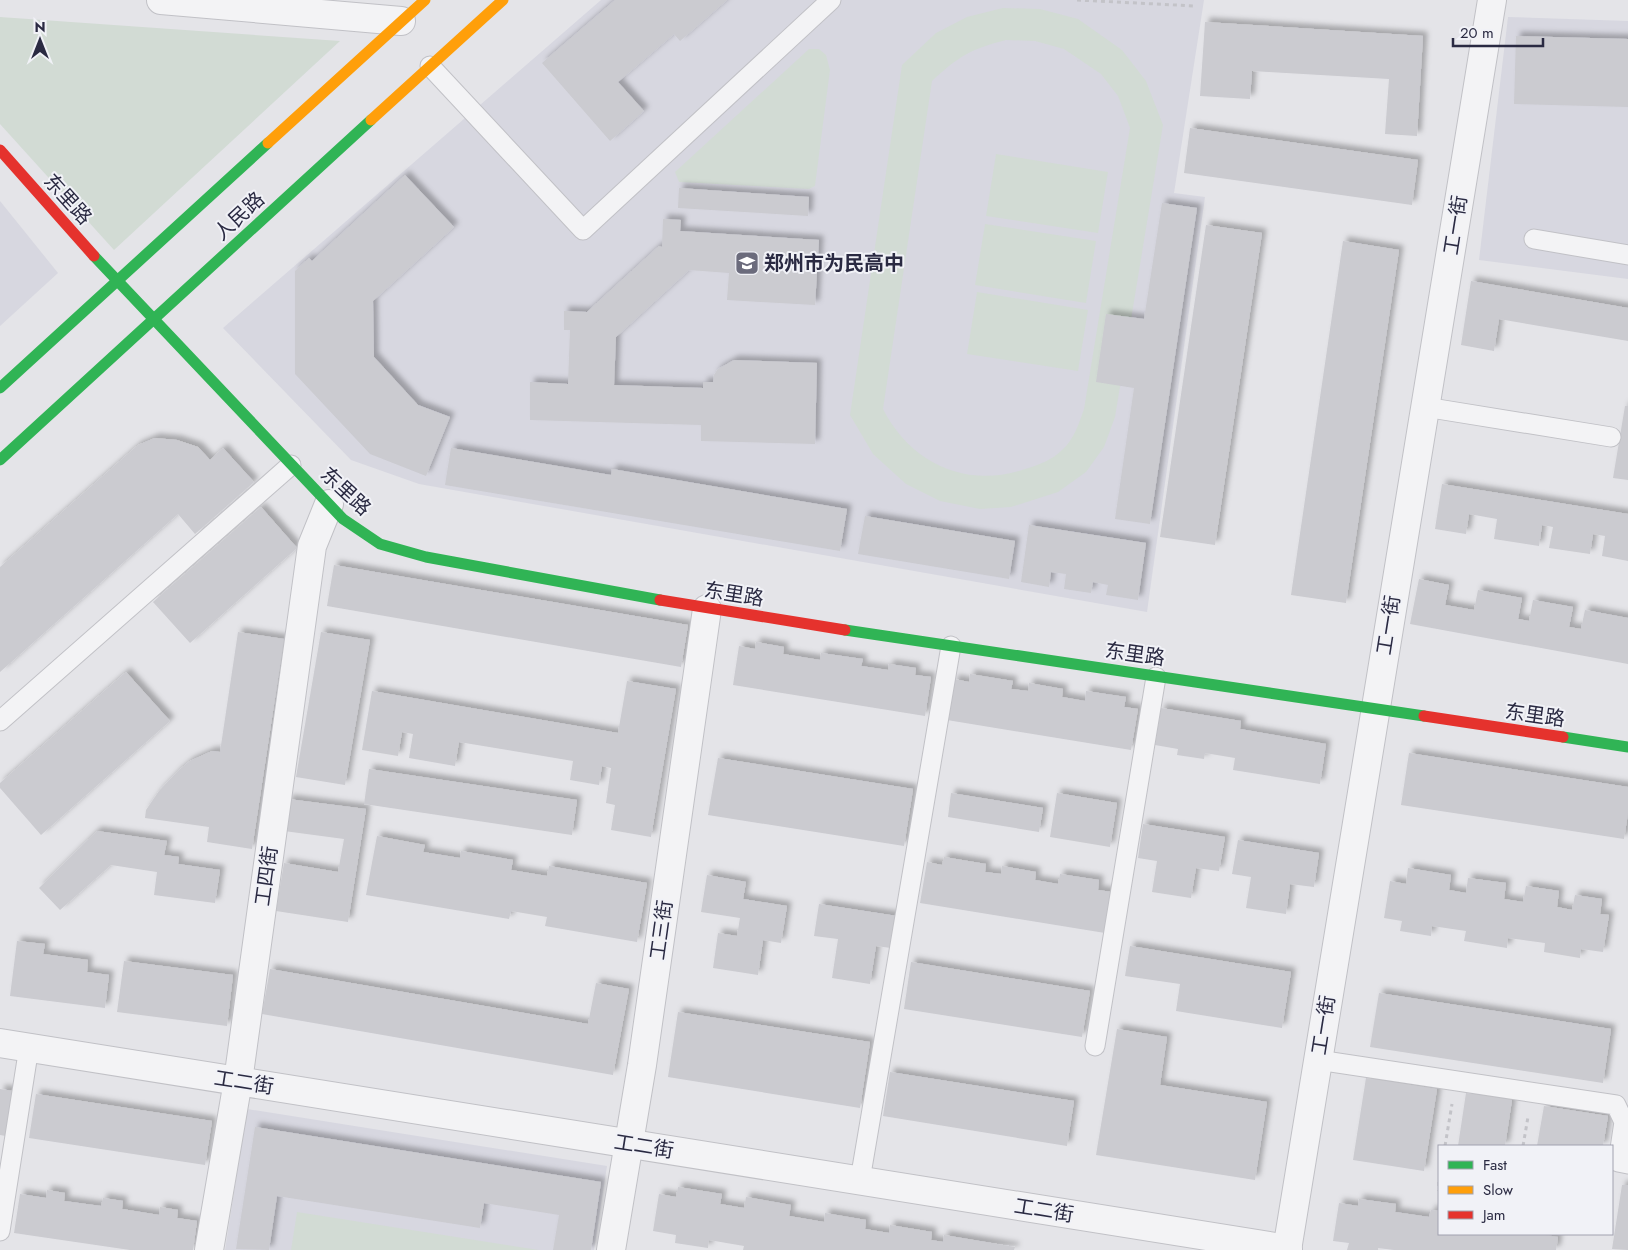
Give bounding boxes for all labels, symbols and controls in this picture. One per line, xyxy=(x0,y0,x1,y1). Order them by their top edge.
north arrow xyxy=(15,15,65,65)
scale bar xyxy=(1453,15,1543,47)
text: N xyxy=(34,17,46,37)
text: 20 m xyxy=(1460,22,1494,44)
street label: 东里路 xyxy=(37,167,98,231)
street label: 人民路 xyxy=(208,185,271,247)
street label: 工一街 xyxy=(1436,193,1475,257)
place label: 郑州市为民高中 xyxy=(764,249,904,278)
school or university icon: 郑州市为民高中 xyxy=(734,250,760,276)
street label: 东里路 xyxy=(314,460,377,522)
street label: 东里路 xyxy=(702,575,766,614)
street label: 工一街 xyxy=(1369,593,1408,657)
street label: 东里路 xyxy=(1103,636,1167,673)
street label: 东里路 xyxy=(1503,697,1567,734)
street label: 工四街 xyxy=(248,844,285,908)
street label: 工三街 xyxy=(643,898,680,962)
street label: 工一街 xyxy=(1304,993,1343,1057)
street label: 工二街 xyxy=(212,1063,276,1102)
street label: 工二街 xyxy=(612,1127,676,1166)
legend xyxy=(1438,1145,1613,1235)
text: Fast xyxy=(1483,1154,1507,1176)
text: Slow xyxy=(1483,1179,1514,1201)
street label: 工二街 xyxy=(1012,1191,1076,1230)
text: Jam xyxy=(1481,1204,1506,1226)

